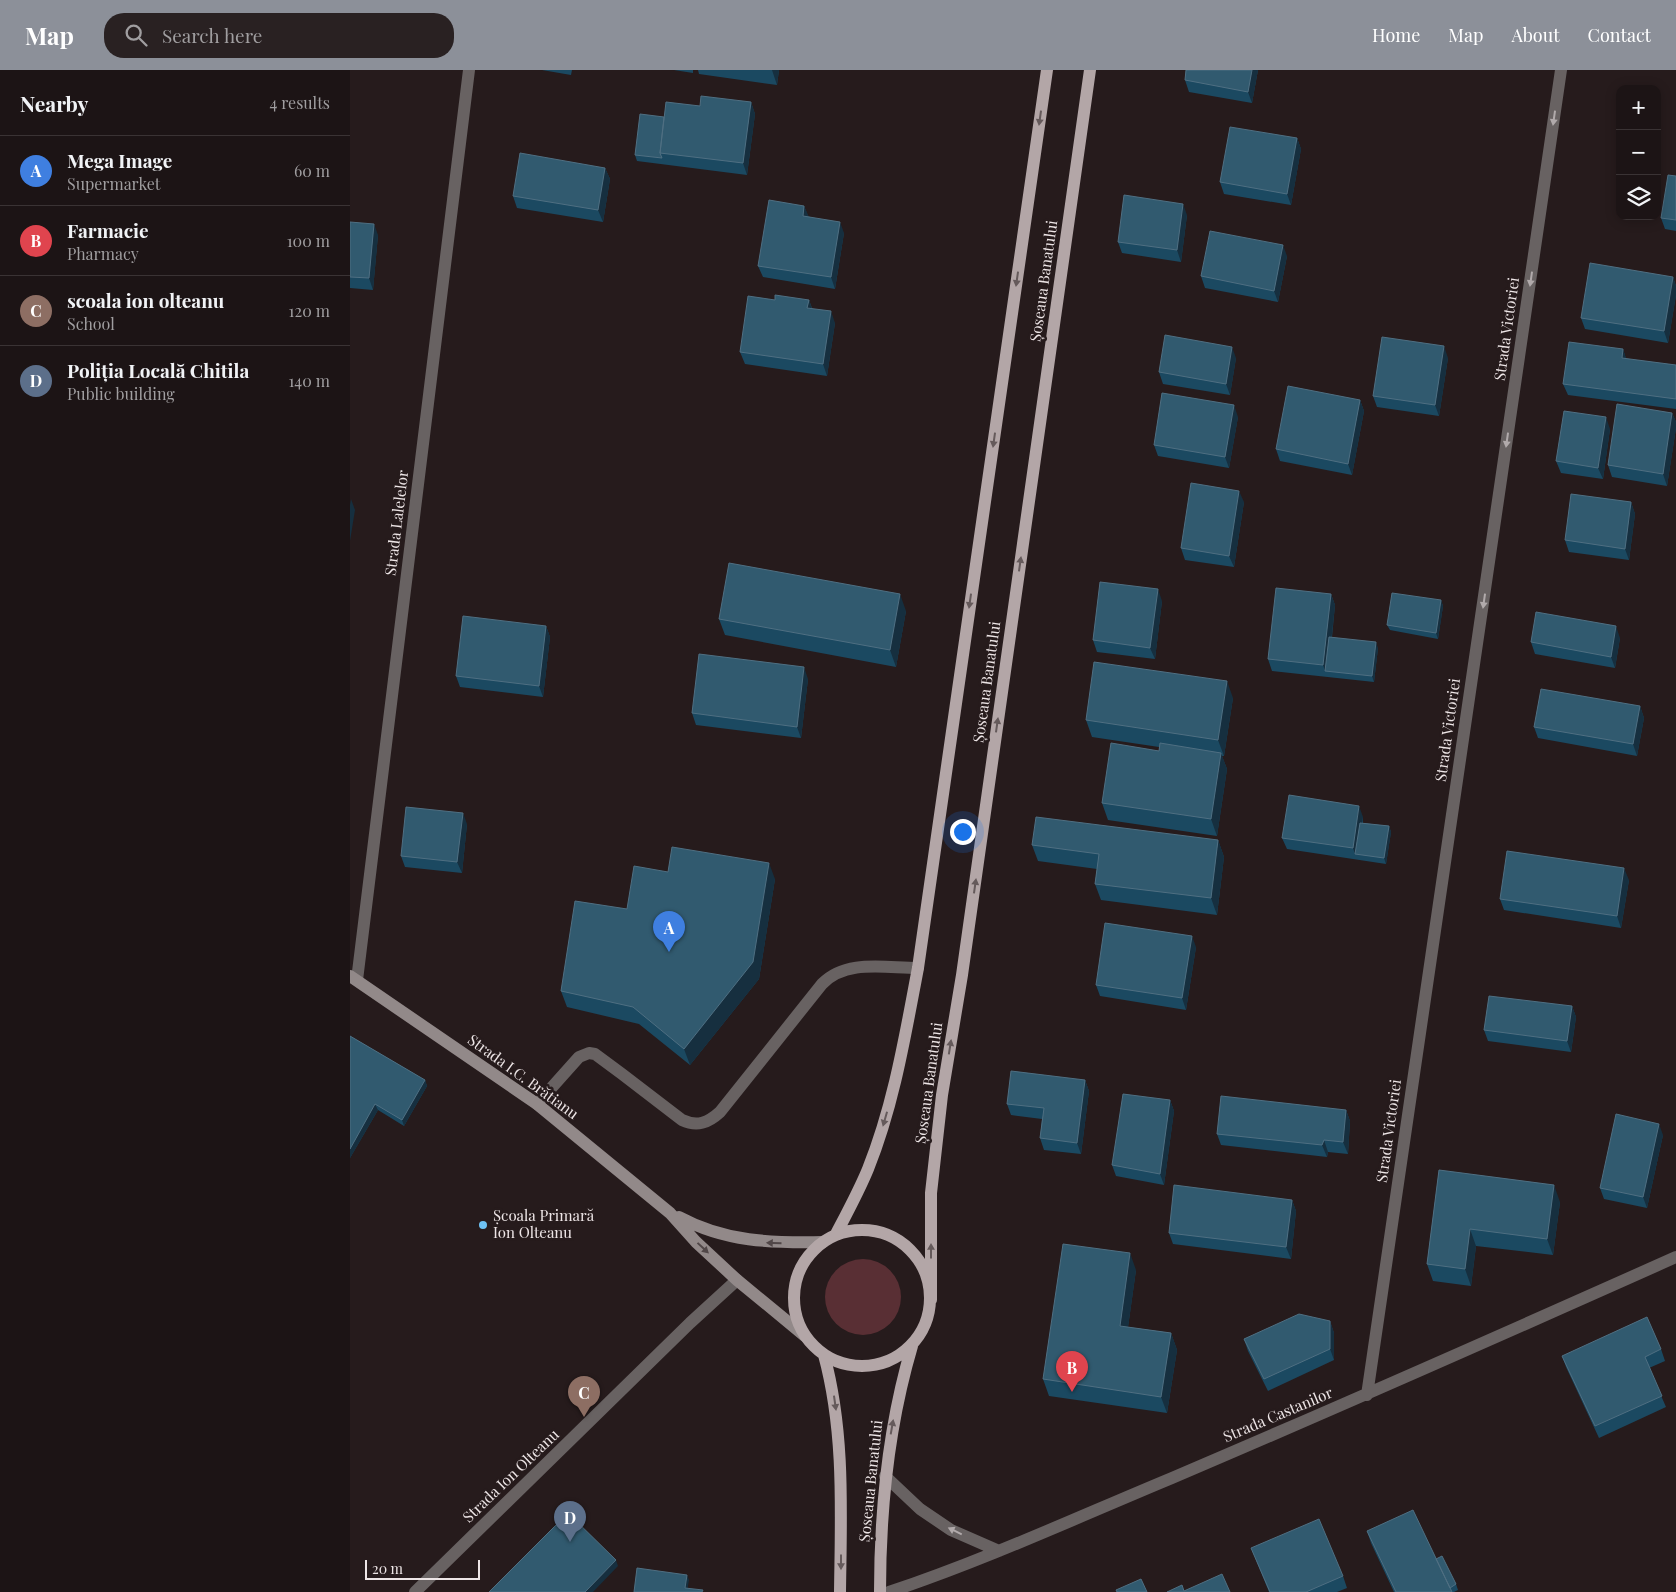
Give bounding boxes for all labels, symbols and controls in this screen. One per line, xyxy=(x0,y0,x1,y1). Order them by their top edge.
search box xyxy=(104,13,454,58)
text: Map xyxy=(25,19,74,51)
icon: search xyxy=(122,21,150,49)
text: Search here xyxy=(162,22,262,48)
text: Home xyxy=(1372,23,1420,47)
text: Map xyxy=(1448,23,1483,47)
text: About xyxy=(1511,23,1560,47)
text: Contact xyxy=(1588,23,1651,47)
map controls xyxy=(1616,85,1661,220)
button: + xyxy=(1616,85,1661,130)
text: Nearby xyxy=(20,89,89,117)
text: 4 results xyxy=(269,92,330,113)
one-way arrow xyxy=(1035,111,1043,127)
one-way arrow xyxy=(1550,111,1558,127)
button: − xyxy=(1616,130,1661,175)
text: Mega Image xyxy=(67,147,172,173)
text: A xyxy=(31,160,41,181)
text: 60 m xyxy=(294,160,330,181)
text: Supermarket xyxy=(67,173,161,194)
button: layers xyxy=(1616,175,1661,220)
text: Farmacie xyxy=(67,217,149,243)
street label: Șoseaua Banatului xyxy=(1025,218,1062,343)
text: B xyxy=(31,230,41,251)
text: 100 m xyxy=(287,230,330,251)
text: Pharmacy xyxy=(67,243,139,264)
one-way arrow xyxy=(1012,271,1020,287)
one-way arrow xyxy=(1526,271,1534,287)
street label: Strada Victoriei xyxy=(1489,275,1523,382)
text: scoala ion olteanu xyxy=(67,287,224,313)
text: C xyxy=(30,300,42,321)
text: 120 m xyxy=(289,300,330,321)
text: School xyxy=(67,313,115,334)
text: Poliția Locală Chitila xyxy=(67,357,249,383)
text: D xyxy=(30,370,42,391)
text: 140 m xyxy=(288,370,330,391)
text: Public building xyxy=(67,383,175,404)
one-way arrow xyxy=(989,432,997,448)
one-way arrow xyxy=(1503,432,1511,448)
street label: Strada Lalelelor xyxy=(380,469,412,577)
one-way arrow xyxy=(1017,556,1025,572)
one-way arrow xyxy=(966,593,974,609)
one-way arrow xyxy=(1479,593,1487,609)
street label: Șoseaua Banatului xyxy=(968,619,1005,744)
street label: Strada Victoriei xyxy=(1430,676,1464,783)
one-way arrow xyxy=(994,717,1002,733)
your location xyxy=(950,819,976,845)
one-way arrow xyxy=(971,878,979,894)
pin: A xyxy=(653,911,685,952)
street label: Șoseaua Banatului xyxy=(910,1020,947,1145)
street label: Strada I.C. Brătianu xyxy=(464,1029,583,1123)
one-way arrow xyxy=(947,1038,955,1054)
street label: Strada Victoriei xyxy=(1371,1077,1405,1184)
one-way arrow xyxy=(881,1111,889,1126)
place label: Școala Primară Ion Olteanu xyxy=(493,1205,595,1242)
marker: Școala Primară Ion Olteanu xyxy=(477,1219,489,1231)
one-way arrow xyxy=(766,1238,782,1246)
one-way arrow xyxy=(697,1242,709,1254)
one-way arrow xyxy=(927,1243,935,1259)
pin: B xyxy=(1056,1351,1088,1392)
pin: C xyxy=(568,1376,600,1417)
street label: Strada Castanilor xyxy=(1220,1382,1336,1446)
one-way arrow xyxy=(832,1395,840,1411)
street label: Șoseaua Banatului xyxy=(854,1418,886,1543)
one-way arrow xyxy=(888,1420,896,1435)
street label: Strada Ion Olteanu xyxy=(458,1424,563,1526)
pin: D xyxy=(554,1501,586,1542)
one-way arrow xyxy=(948,1527,962,1535)
one-way arrow xyxy=(837,1555,845,1571)
scale bar xyxy=(365,1557,480,1580)
text: 20 m xyxy=(372,1559,403,1578)

